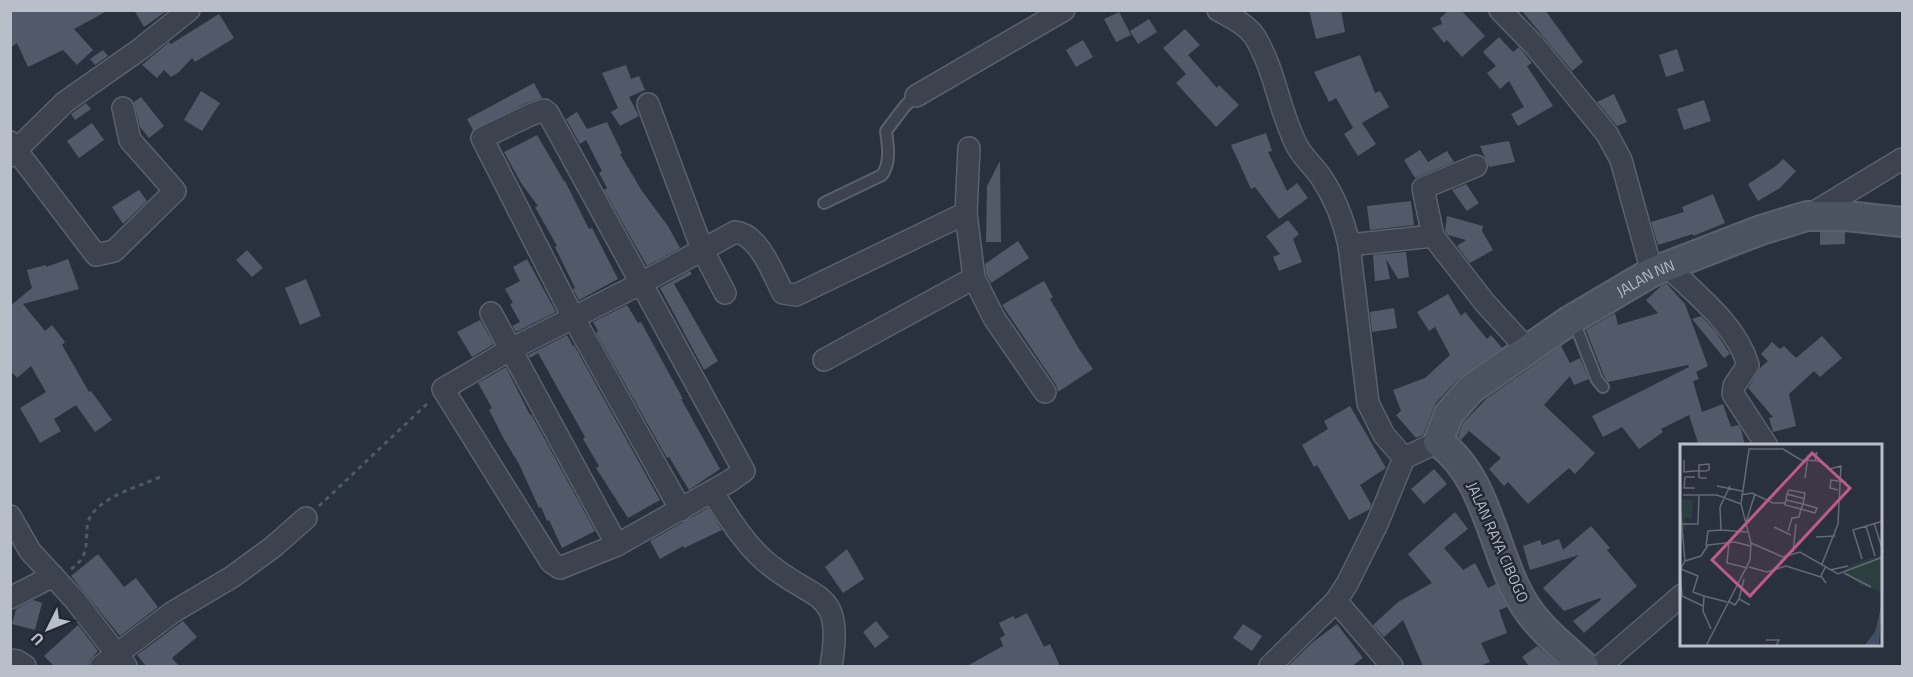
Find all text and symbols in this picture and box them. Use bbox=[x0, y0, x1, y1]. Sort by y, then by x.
street label: JALAN NN bbox=[1612, 253, 1678, 302]
inset map bbox=[1680, 444, 1883, 647]
street label: JALAN RAYA CIBOGO bbox=[1461, 478, 1535, 606]
north arrow bbox=[18, 599, 78, 659]
text: U bbox=[25, 627, 49, 651]

